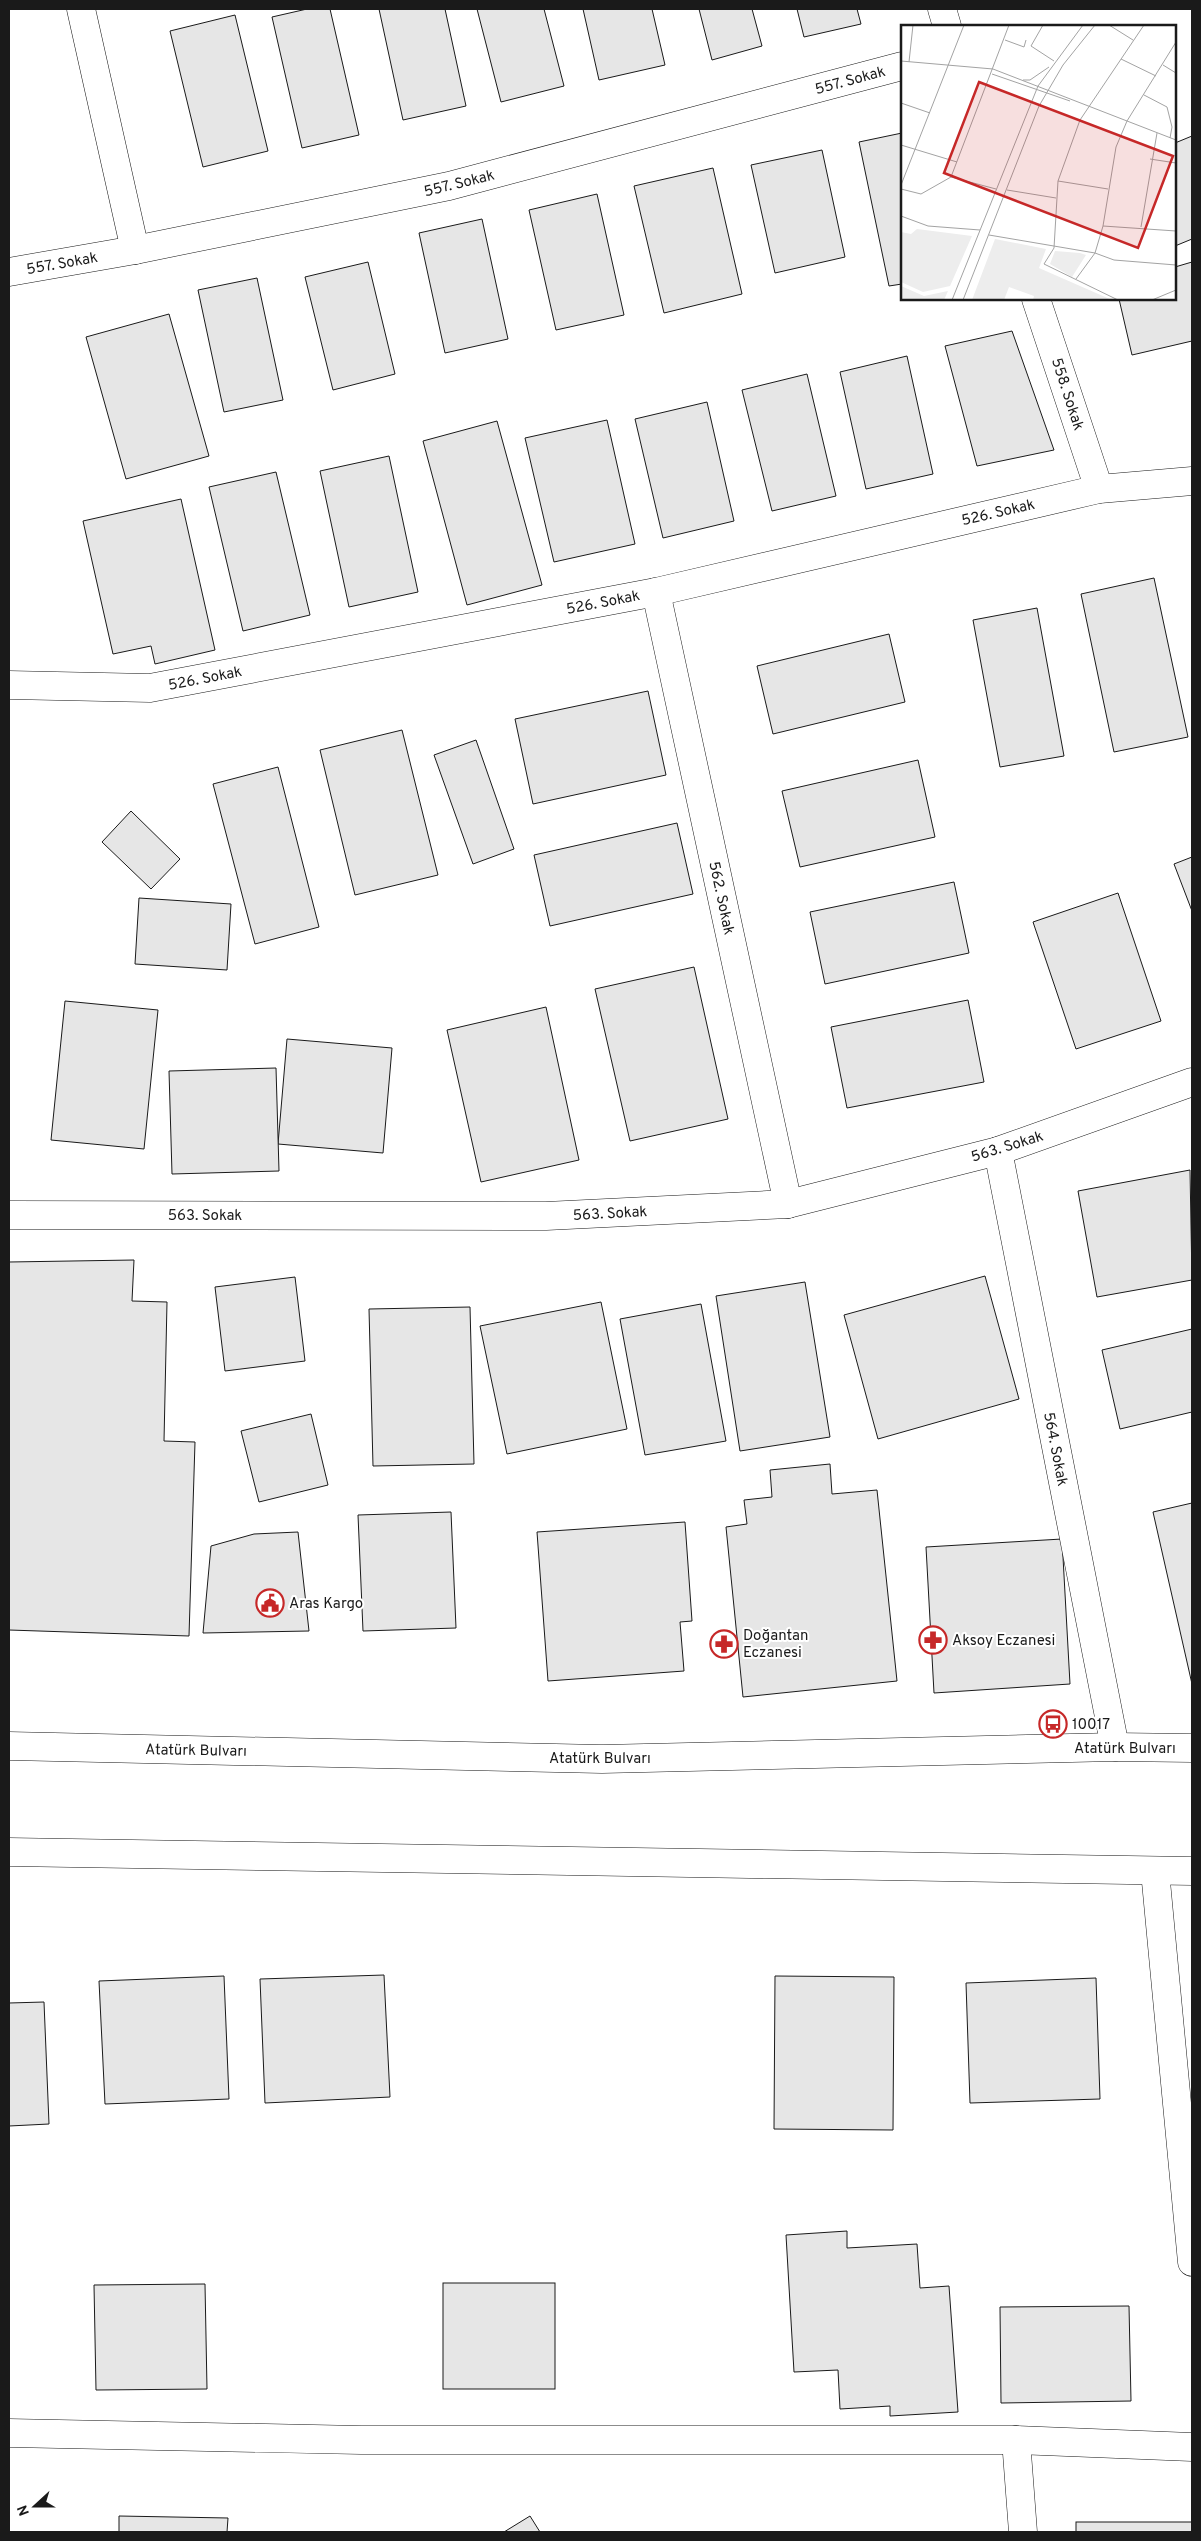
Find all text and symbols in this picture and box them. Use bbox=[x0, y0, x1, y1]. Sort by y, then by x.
inset map bbox=[901, 25, 1176, 300]
street label: 557. Sokak bbox=[813, 63, 888, 100]
street label: 557. Sokak bbox=[422, 166, 497, 202]
street label: 557. Sokak bbox=[25, 249, 100, 280]
street label: 558. Sokak bbox=[1046, 356, 1087, 433]
street label: 526. Sokak bbox=[960, 496, 1037, 531]
street label: 526. Sokak bbox=[565, 587, 642, 620]
street label: 526. Sokak bbox=[167, 663, 244, 696]
street label: 562. Sokak bbox=[703, 860, 738, 937]
street label: 563. Sokak bbox=[969, 1127, 1046, 1167]
street label: 563. Sokak bbox=[572, 1203, 648, 1226]
street label: 563. Sokak bbox=[168, 1207, 242, 1226]
street label: 564. Sokak bbox=[1038, 1411, 1071, 1488]
public building icon: Aras Kargo bbox=[255, 1588, 285, 1618]
place label: Aras Kargo bbox=[289, 1595, 363, 1614]
pharmacy icon: Aksoy Eczanesi bbox=[918, 1625, 948, 1655]
place label: Doğantan Eczanesi bbox=[743, 1627, 809, 1663]
pharmacy icon: Doğantan Eczanesi bbox=[709, 1629, 739, 1659]
place label: Aksoy Eczanesi bbox=[952, 1632, 1055, 1651]
bus stop icon: 10017 bbox=[1038, 1709, 1068, 1739]
place label: 10017 bbox=[1072, 1716, 1110, 1735]
street label: Atatürk Bulvarı bbox=[1074, 1740, 1176, 1759]
street label: Atatürk Bulvarı bbox=[145, 1741, 247, 1762]
street label: Atatürk Bulvarı bbox=[549, 1750, 651, 1769]
north arrow bbox=[10, 2481, 60, 2531]
text: N bbox=[15, 2502, 34, 2518]

